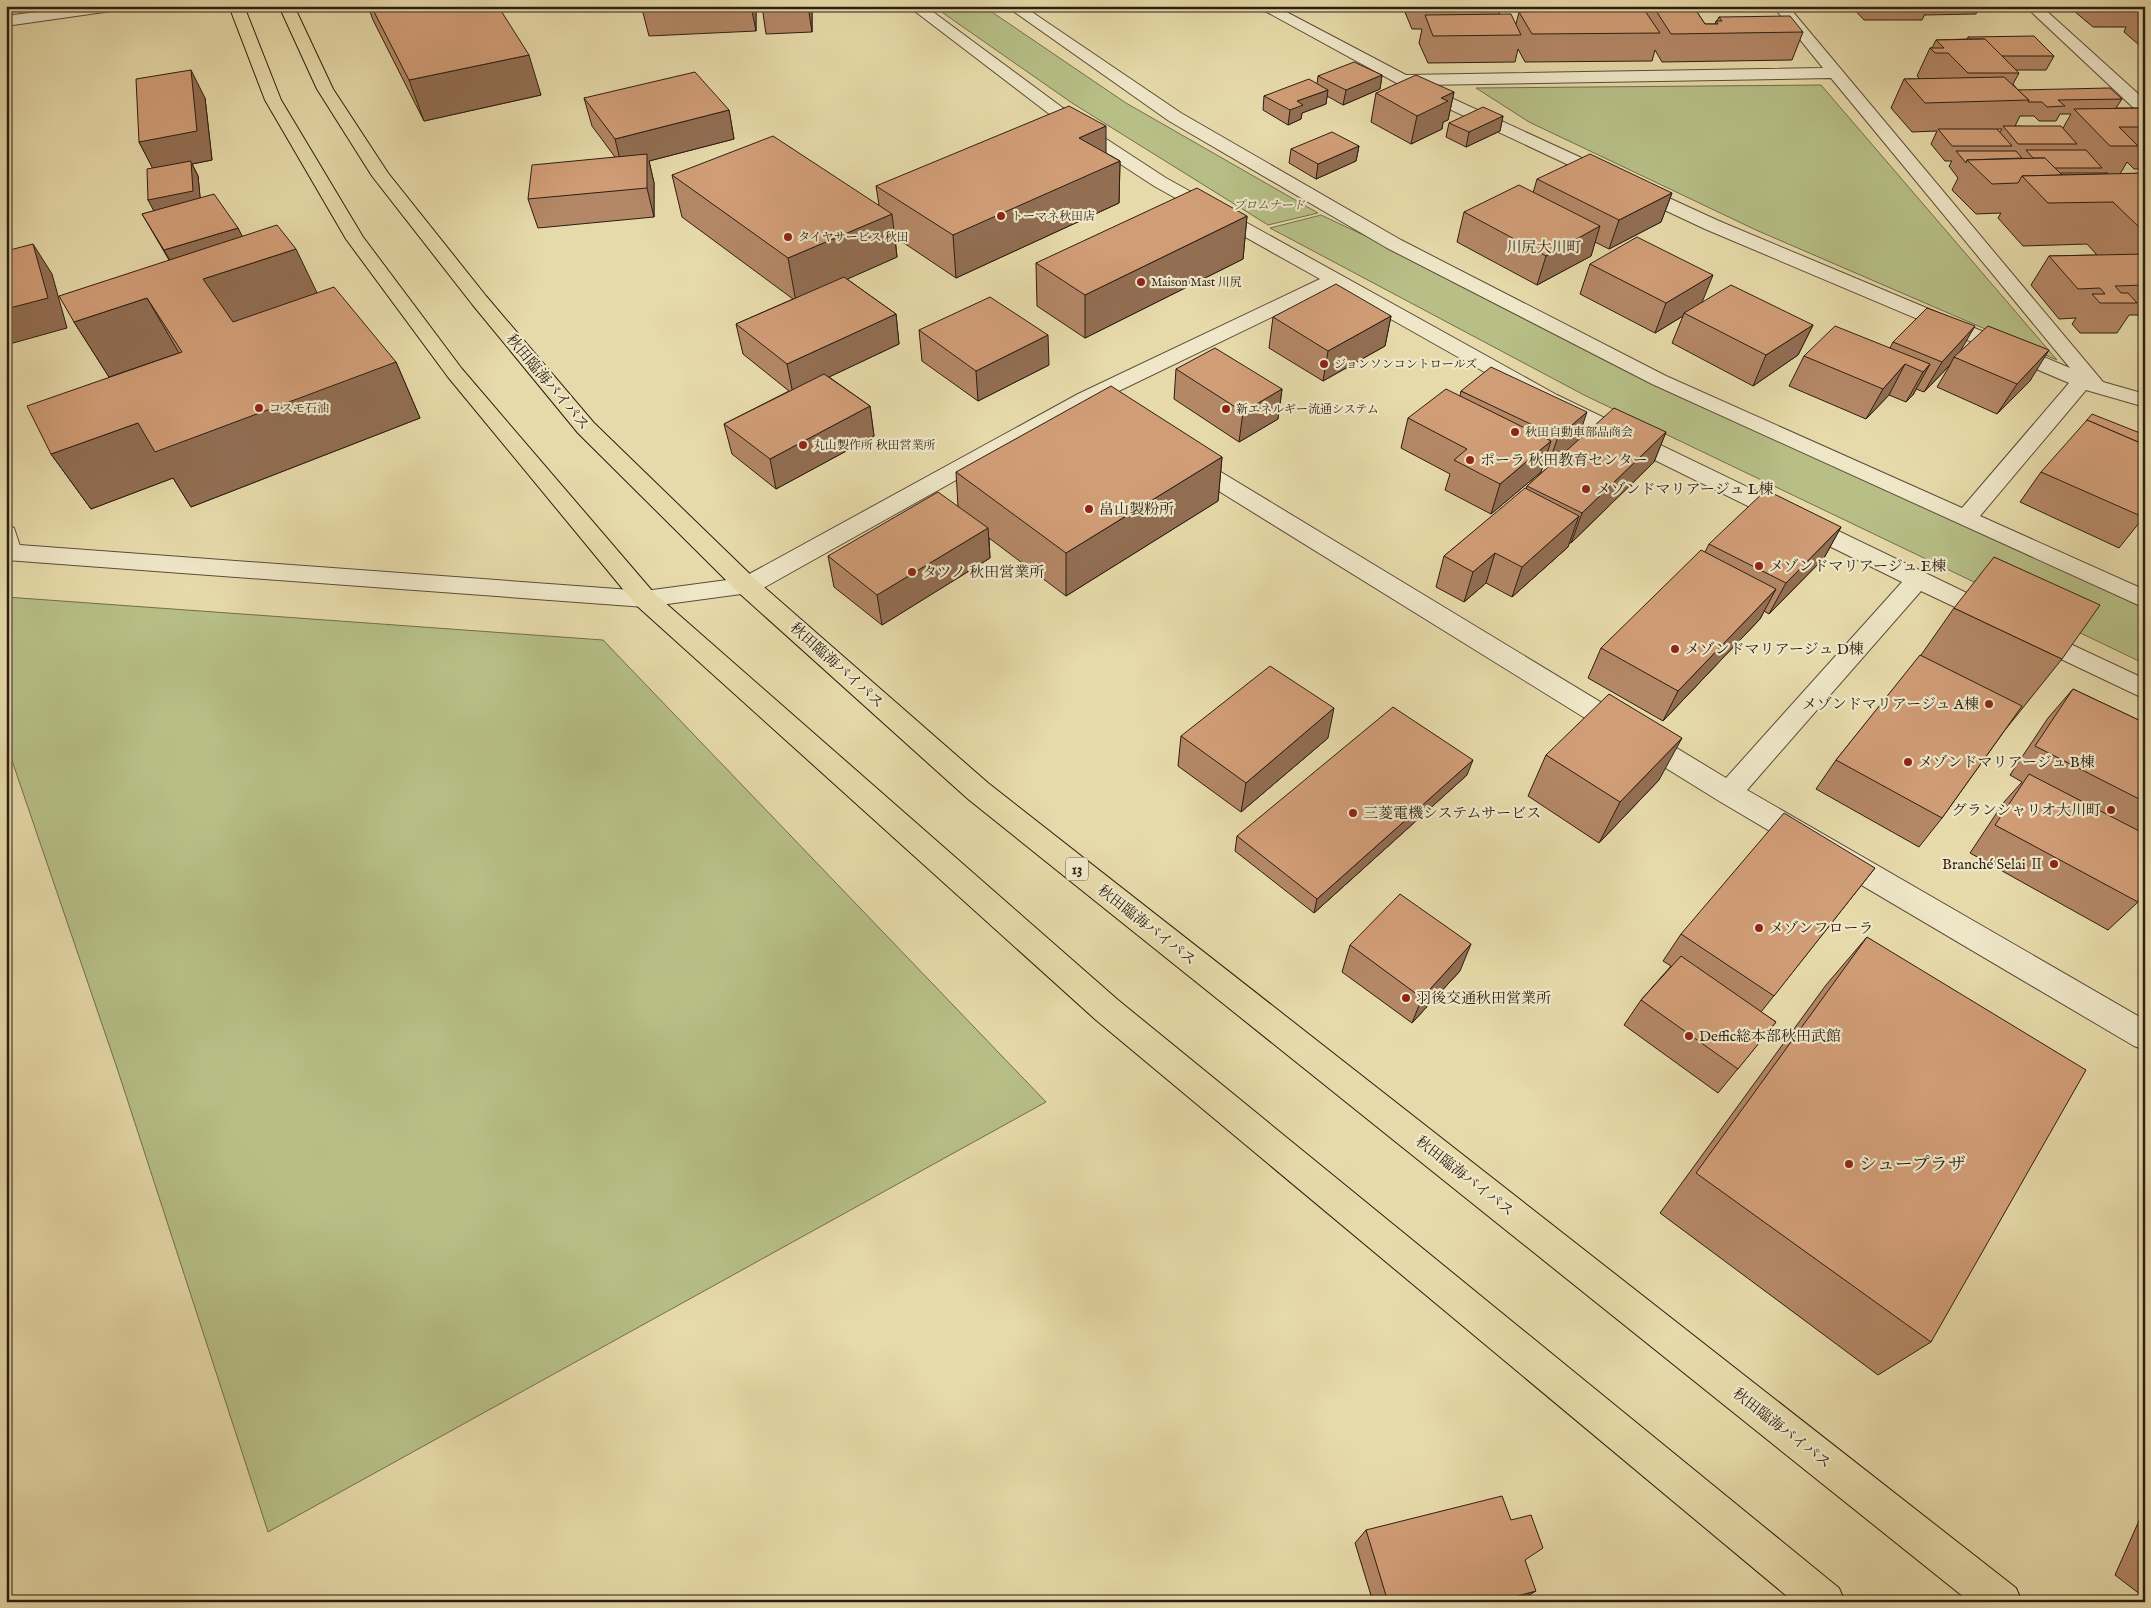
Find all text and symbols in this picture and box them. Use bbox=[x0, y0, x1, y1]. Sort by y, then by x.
park label: プロムナード bbox=[1233, 198, 1306, 213]
place label: トーマネ秋田店 bbox=[1011, 209, 1095, 224]
marker: トーマネ秋田店 bbox=[995, 210, 1007, 222]
place label: タイヤサービス 秋田 bbox=[798, 230, 908, 245]
marker: タイヤサービス 秋田 bbox=[782, 231, 794, 243]
district label: 川尻大川町 bbox=[1506, 238, 1582, 257]
place label: Maison Mast 川尻 bbox=[1151, 275, 1242, 290]
marker: Maison Mast 川尻 bbox=[1135, 276, 1147, 288]
street label: 秋田臨海バイパス bbox=[502, 330, 593, 434]
place label: ジョンソンコントロールズ bbox=[1334, 357, 1477, 372]
marker: ジョンソンコントロールズ bbox=[1318, 358, 1330, 370]
place label: コスモ石油 bbox=[269, 401, 329, 416]
marker: コスモ石油 bbox=[253, 402, 265, 414]
place label: 新エネルギー流通システム bbox=[1236, 402, 1379, 417]
marker: 新エネルギー流通システム bbox=[1220, 403, 1232, 415]
place label: 秋田自動車部品商会 bbox=[1525, 425, 1633, 440]
marker: 秋田自動車部品商会 bbox=[1509, 426, 1521, 438]
place label: 丸山製作所 秋田営業所 bbox=[813, 438, 936, 453]
marker: 丸山製作所 秋田営業所 bbox=[797, 439, 809, 451]
place label: ポーラ 秋田教育センター bbox=[1480, 451, 1648, 470]
marker: ポーラ 秋田教育センター bbox=[1464, 454, 1476, 466]
place label: メゾンドマリアージュ L棟 bbox=[1596, 480, 1773, 499]
marker: メゾンドマリアージュ L棟 bbox=[1580, 483, 1592, 495]
place label: 畠山製粉所 bbox=[1099, 500, 1174, 519]
marker: 畠山製粉所 bbox=[1083, 503, 1095, 515]
place label: メゾンドマリアージュ E棟 bbox=[1769, 557, 1946, 576]
marker: メゾンドマリアージュ E棟 bbox=[1753, 560, 1765, 572]
place label: タツノ 秋田営業所 bbox=[922, 563, 1044, 582]
marker: タツノ 秋田営業所 bbox=[906, 566, 918, 578]
street label: 秋田臨海バイパス bbox=[786, 618, 888, 712]
place label: メゾンドマリアージュ D棟 bbox=[1685, 640, 1864, 659]
marker: メゾンドマリアージュ D棟 bbox=[1669, 643, 1681, 655]
place label: メゾンドマリアージュ A棟 bbox=[1802, 695, 1979, 714]
marker: メゾンドマリアージュ A棟 bbox=[1983, 698, 1995, 710]
place label: メゾンドマリアージュ B棟 bbox=[1918, 753, 2095, 772]
marker: メゾンドマリアージュ B棟 bbox=[1902, 756, 1914, 768]
place label: グランシャリオ大川町 bbox=[1952, 801, 2101, 820]
place label: 三菱電機システムサービス bbox=[1363, 804, 1541, 823]
marker: グランシャリオ大川町 bbox=[2105, 804, 2117, 816]
marker: 三菱電機システムサービス bbox=[1347, 807, 1359, 819]
place label: Branché Selai Ⅱ bbox=[1942, 855, 2044, 874]
road number: 13 bbox=[1066, 858, 1088, 881]
marker: Branché Selai Ⅱ bbox=[2048, 858, 2060, 870]
street label: 秋田臨海バイパス bbox=[1094, 881, 1200, 970]
place label: メゾンフローラ bbox=[1769, 919, 1874, 938]
marker: メゾンフローラ bbox=[1753, 922, 1765, 934]
place label: 羽後交通秋田営業所 bbox=[1416, 989, 1551, 1008]
marker: 羽後交通秋田営業所 bbox=[1400, 992, 1412, 1004]
place label: Deffic総本部秋田武館 bbox=[1699, 1027, 1841, 1046]
marker: Deffic総本部秋田武館 bbox=[1683, 1030, 1695, 1042]
street label: 秋田臨海バイパス bbox=[1412, 1132, 1518, 1221]
place label: シュープラザ bbox=[1859, 1154, 1966, 1177]
marker: シュープラザ bbox=[1843, 1158, 1855, 1170]
street label: 秋田臨海バイパス bbox=[1729, 1384, 1835, 1473]

